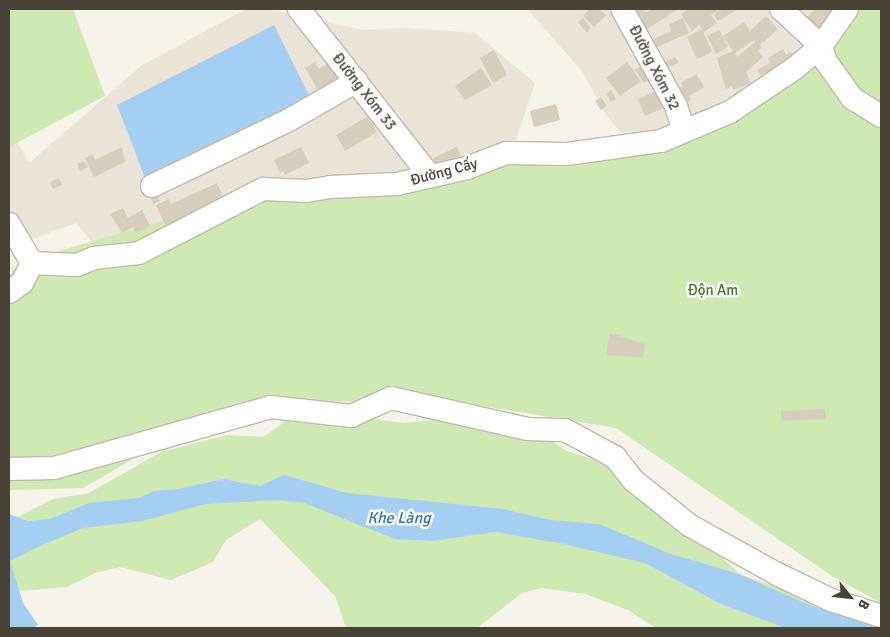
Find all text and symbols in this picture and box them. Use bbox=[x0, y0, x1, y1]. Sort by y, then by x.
street label: Đường Xóm 32 bbox=[625, 22, 683, 114]
street label: Đường Xóm 33 bbox=[328, 50, 400, 134]
street label: Đường Cấy bbox=[408, 154, 480, 190]
park label: Độn Am bbox=[688, 282, 738, 300]
water label: Khe Làng bbox=[367, 508, 431, 528]
north arrow bbox=[825, 572, 875, 622]
text: B bbox=[854, 597, 873, 612]

